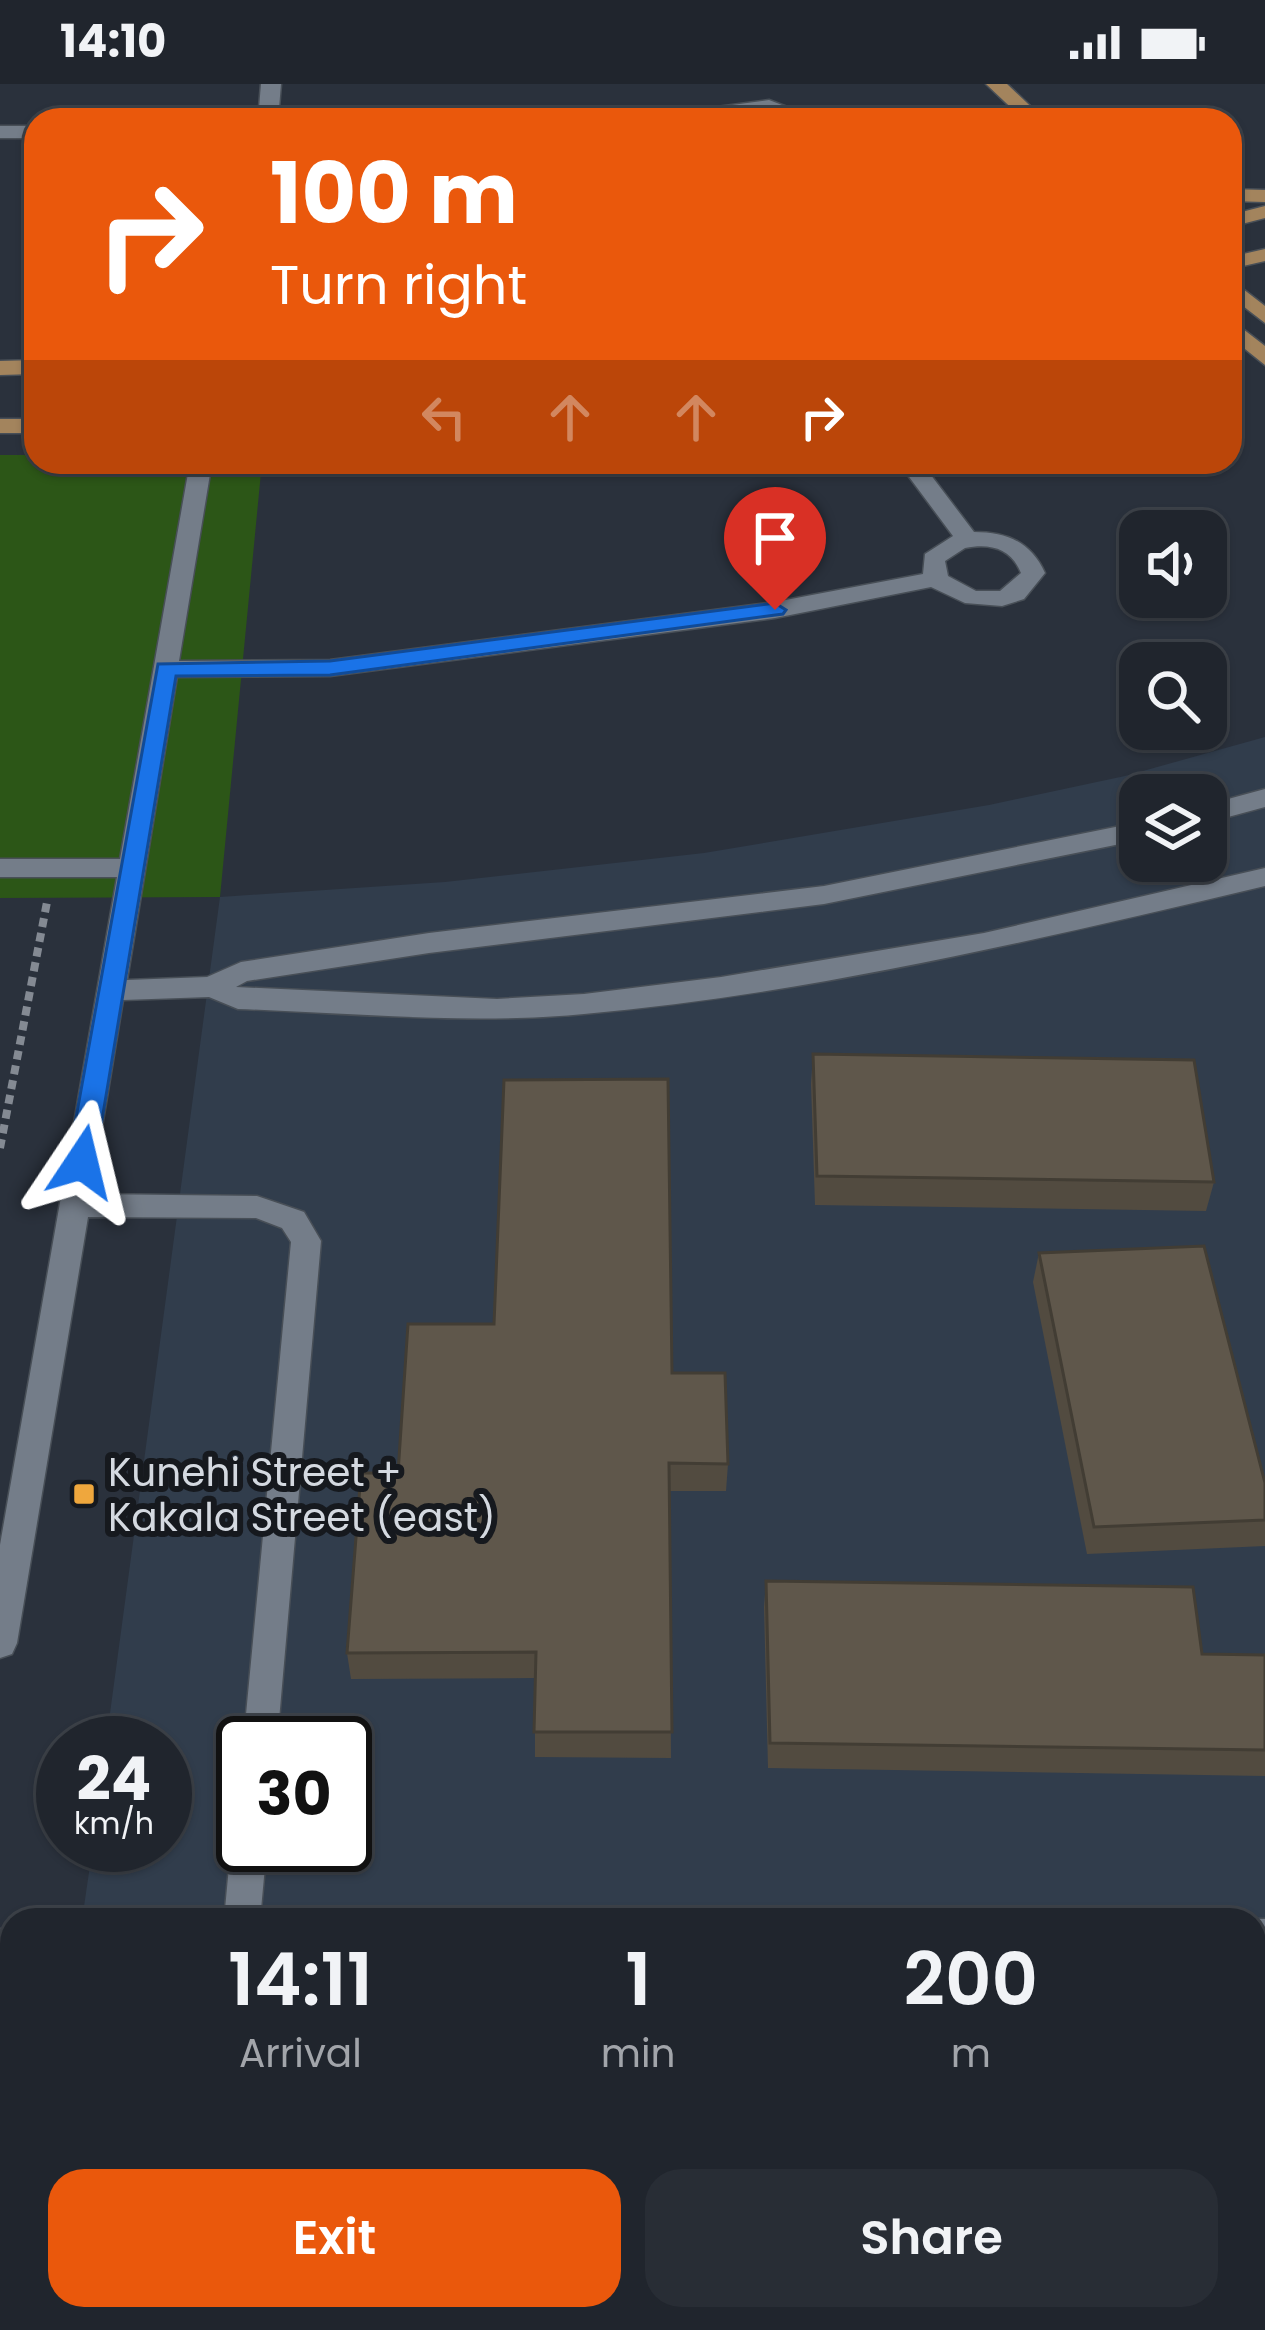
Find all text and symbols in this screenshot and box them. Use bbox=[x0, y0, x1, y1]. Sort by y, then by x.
text: 14:10 bbox=[60, 10, 166, 73]
text: 100 m bbox=[270, 135, 518, 252]
icon: right bbox=[72, 156, 228, 312]
text: Turn right bbox=[270, 247, 527, 323]
icon: left bbox=[411, 384, 477, 450]
icon: ahead bbox=[537, 384, 603, 450]
icon: ahead bbox=[663, 384, 729, 450]
icon: right bbox=[789, 384, 855, 450]
pin bbox=[724, 487, 826, 610]
icon: arrive bbox=[742, 505, 808, 571]
map controls bbox=[1119, 510, 1227, 882]
button: sound bbox=[1119, 510, 1227, 618]
button: search bbox=[1119, 642, 1227, 750]
button: layers bbox=[1119, 774, 1227, 882]
position arrow bbox=[19, 1099, 145, 1225]
place label: Kunehi Street + Kakala Street (east) bbox=[108, 1445, 496, 1545]
marker: Kunehi Street + Kakala Street (east) bbox=[71, 1481, 97, 1507]
speed limit sign: 30 bbox=[216, 1716, 372, 1872]
text: 24 bbox=[77, 1737, 151, 1821]
text: km/h bbox=[74, 1802, 154, 1845]
text: 14:11 bbox=[228, 1929, 373, 2030]
text: 1 bbox=[625, 1929, 651, 2030]
text: 200 bbox=[904, 1929, 1038, 2030]
text: Arrival bbox=[239, 2026, 362, 2081]
text: min bbox=[601, 2026, 676, 2081]
text: m bbox=[951, 2026, 991, 2081]
button: Exit bbox=[48, 2169, 621, 2307]
button: Share bbox=[645, 2169, 1218, 2307]

